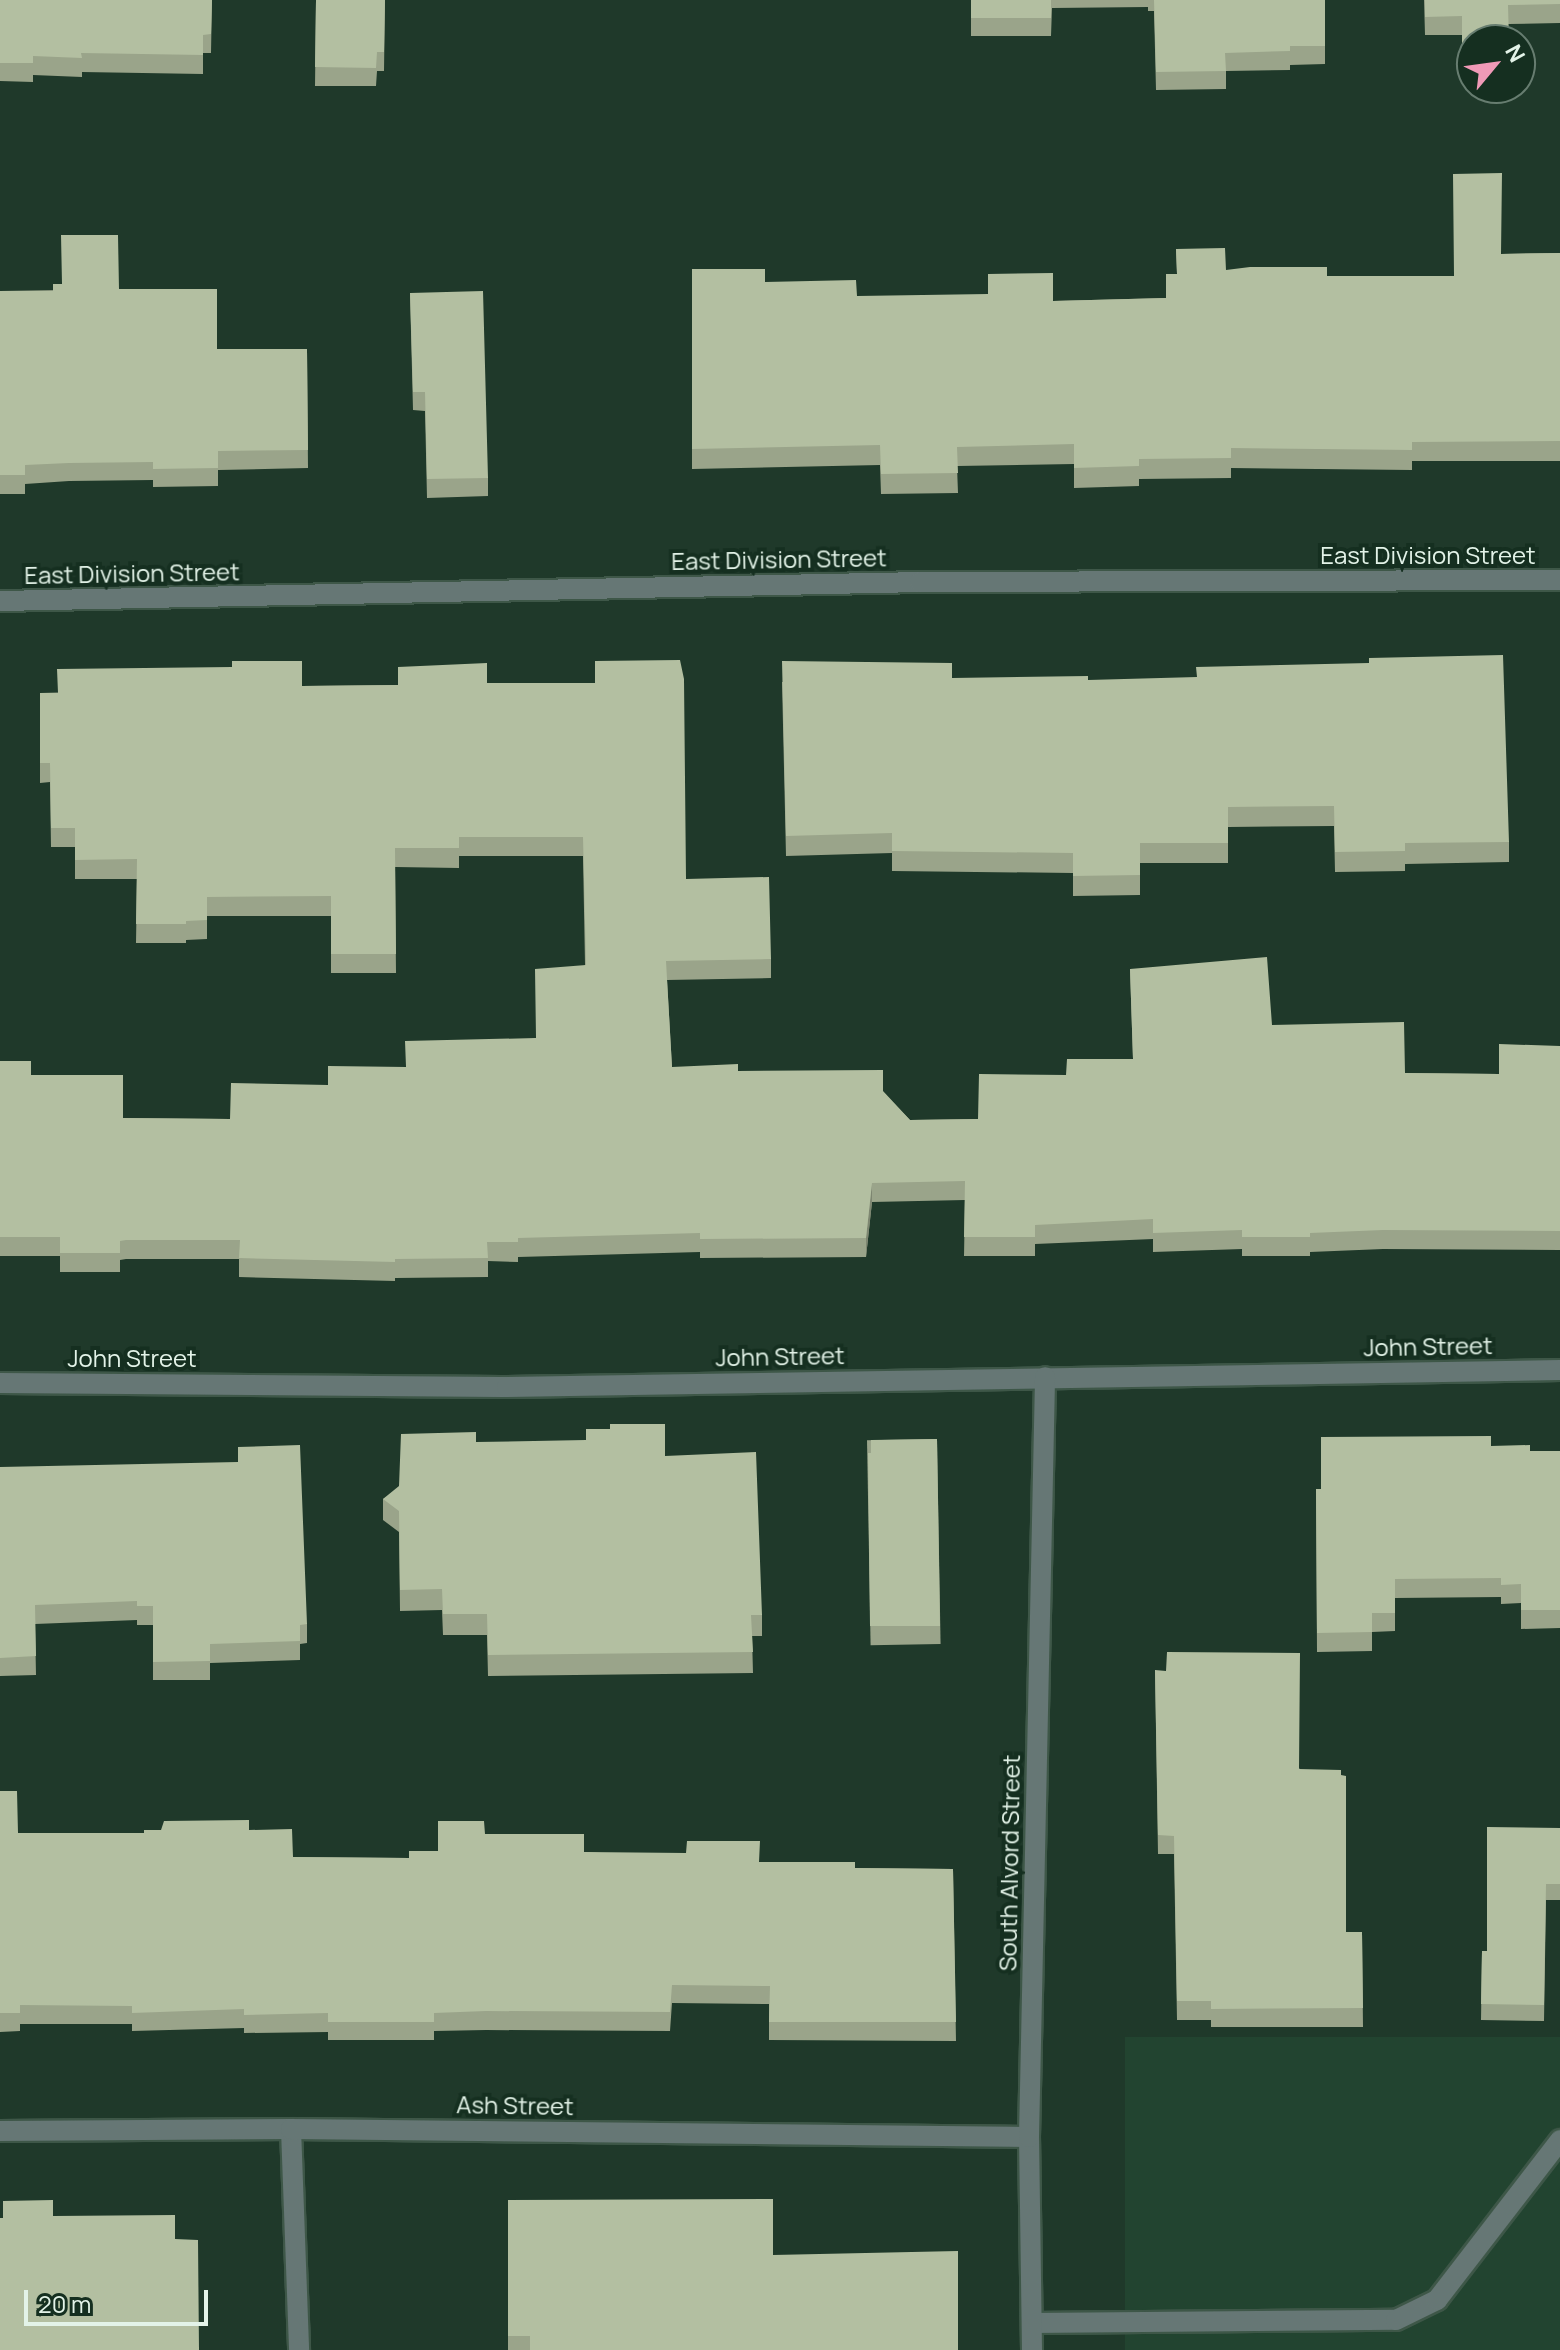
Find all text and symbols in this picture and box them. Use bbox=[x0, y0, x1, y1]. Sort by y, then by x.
north arrow bbox=[1456, 24, 1536, 104]
text: N bbox=[1498, 39, 1532, 68]
street label: East Division Street bbox=[1320, 541, 1536, 569]
street label: East Division Street bbox=[671, 543, 887, 575]
street label: East Division Street bbox=[24, 557, 240, 589]
street label: John Street bbox=[1363, 1330, 1493, 1362]
street label: John Street bbox=[715, 1340, 845, 1372]
street label: John Street bbox=[67, 1344, 197, 1372]
street label: South Alvord Street bbox=[993, 1754, 1025, 1972]
street label: Ash Street bbox=[456, 2090, 574, 2120]
scale bar bbox=[28, 2274, 212, 2324]
text: 20 m bbox=[38, 2287, 91, 2320]

